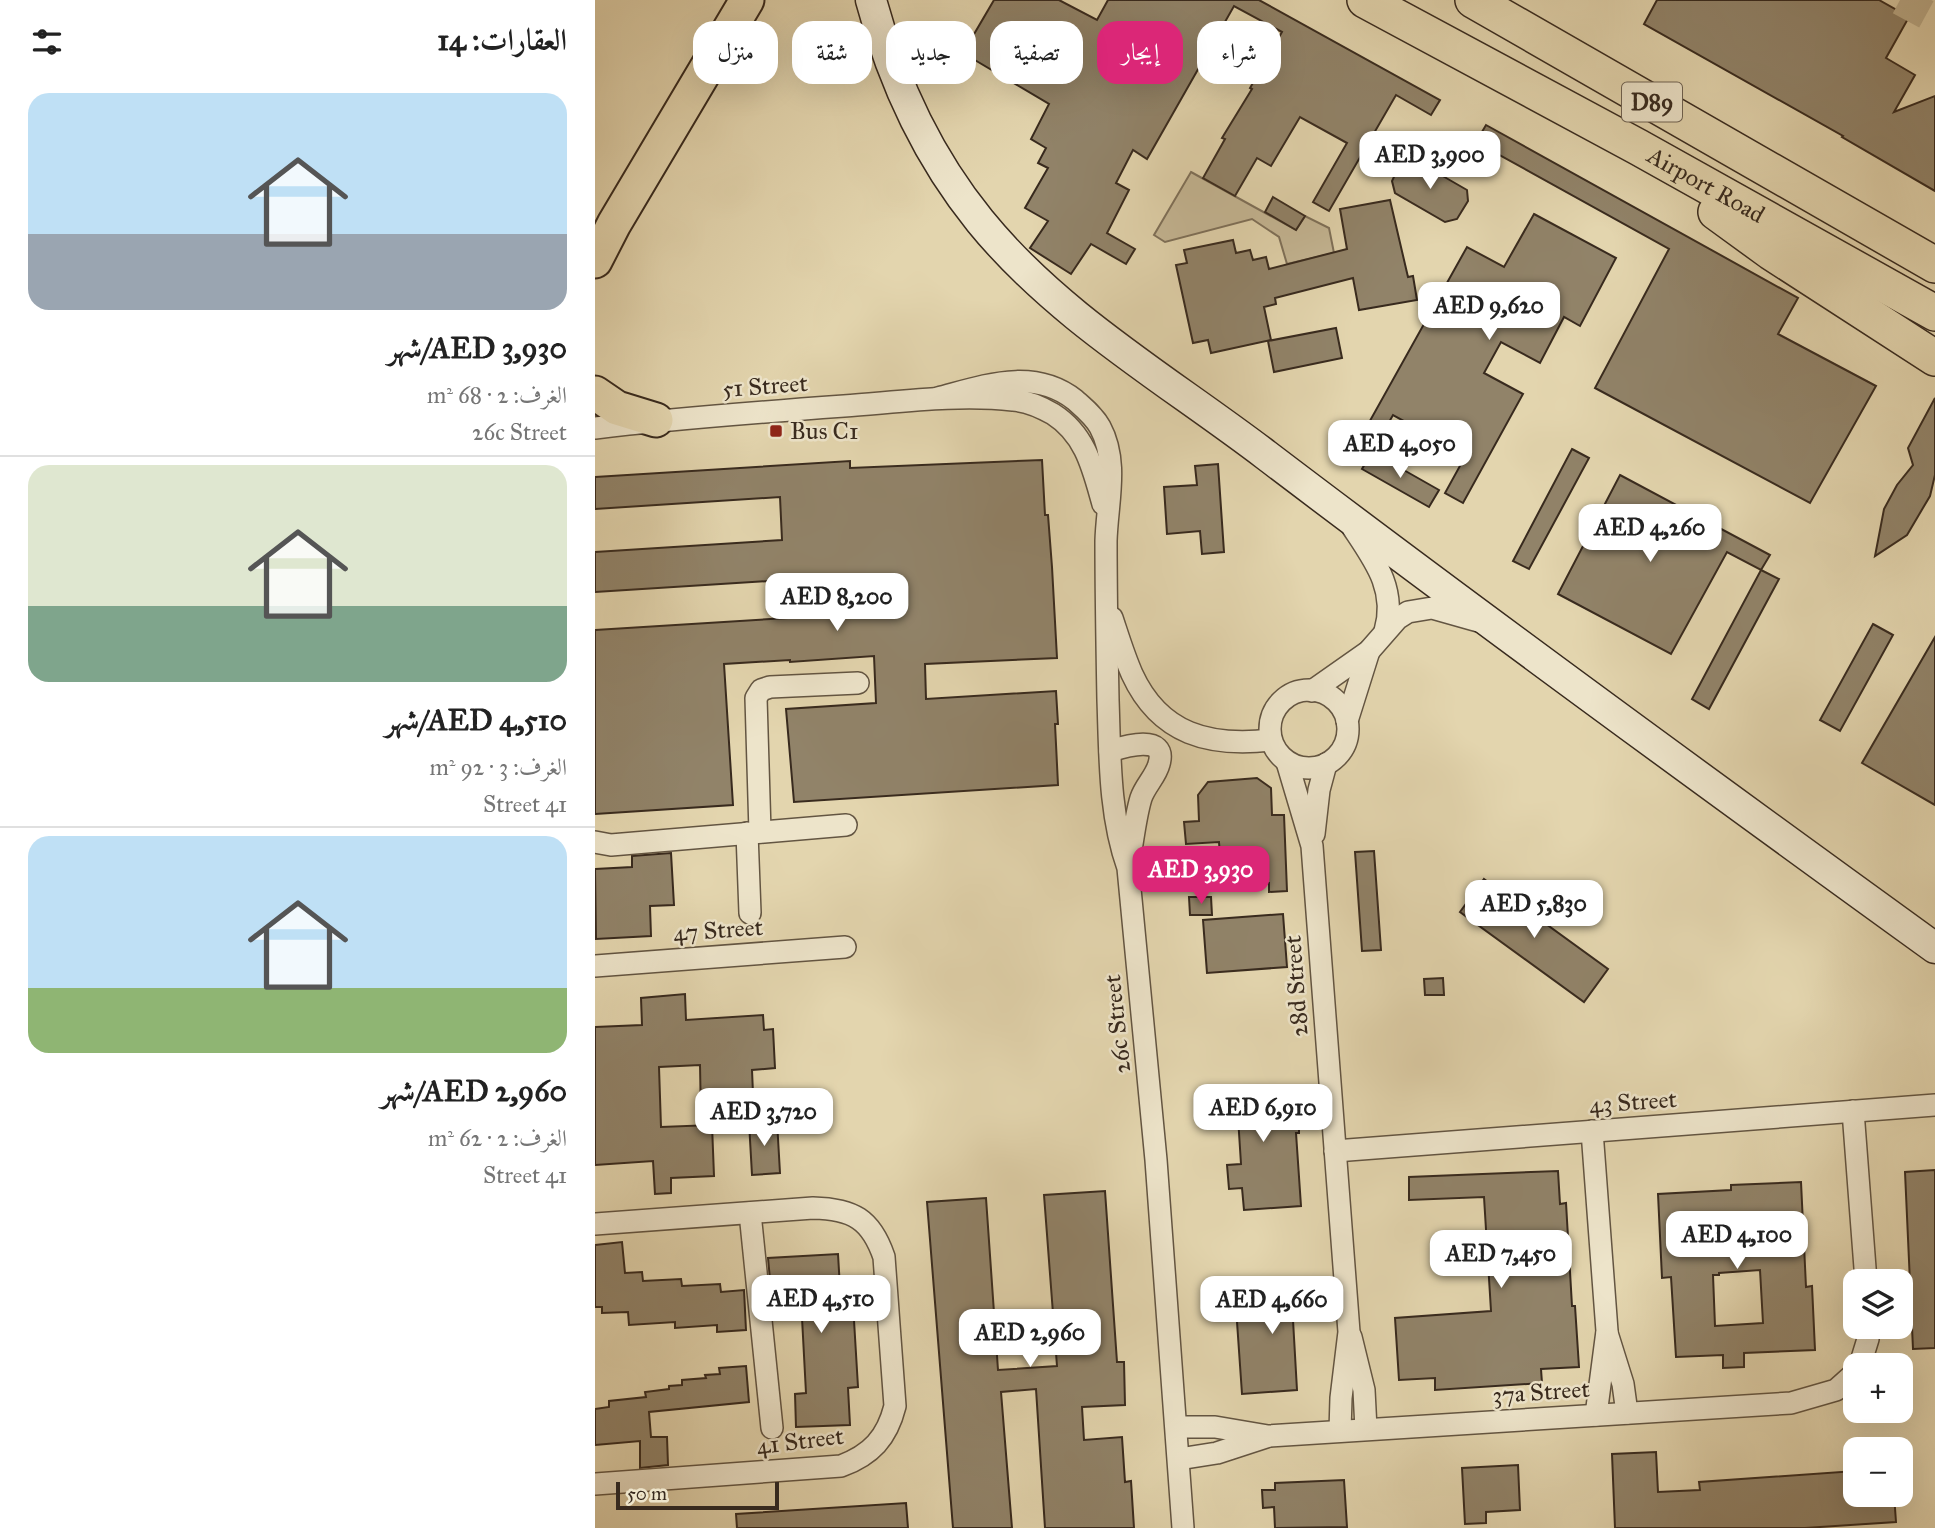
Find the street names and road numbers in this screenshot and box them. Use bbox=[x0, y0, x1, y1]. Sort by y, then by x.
road number: D89 bbox=[1622, 82, 1682, 122]
street label: Airport Road bbox=[1641, 140, 1770, 230]
street label: 51 Street bbox=[721, 368, 809, 404]
street label: 47 Street bbox=[672, 912, 764, 948]
street label: 28d Street bbox=[1277, 934, 1315, 1038]
street label: 26c Street bbox=[1097, 973, 1137, 1075]
street label: 43 Street bbox=[1588, 1084, 1678, 1120]
street label: 37a Street bbox=[1491, 1374, 1591, 1410]
street label: 41 Street bbox=[755, 1421, 846, 1461]

